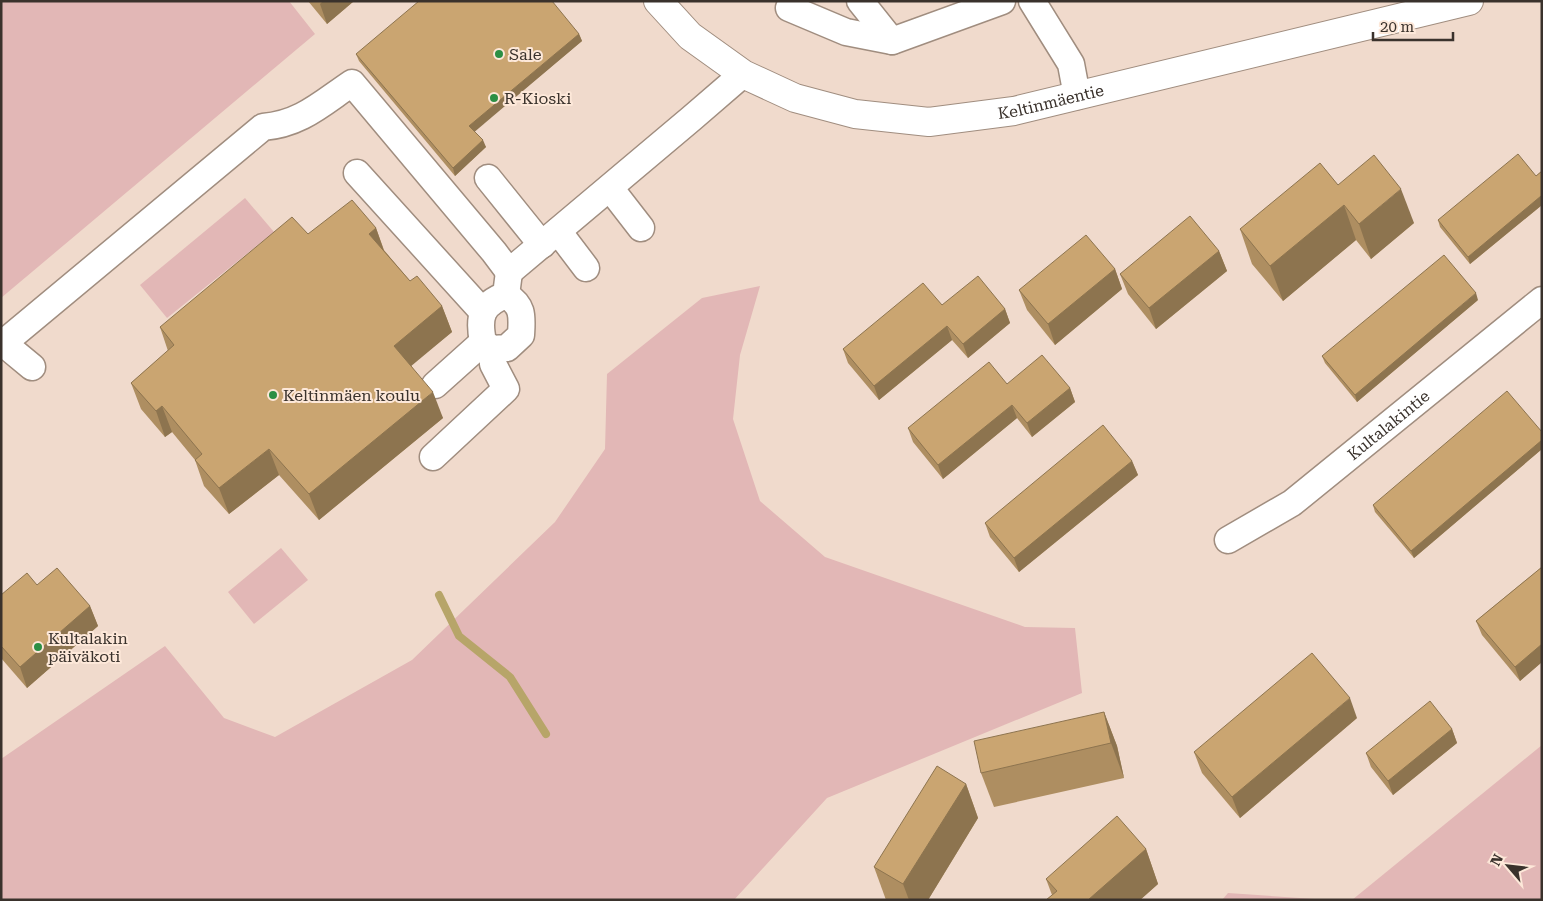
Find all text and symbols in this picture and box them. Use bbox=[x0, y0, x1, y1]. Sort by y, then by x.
scale bar bbox=[1373, 10, 1453, 42]
text: 20 m bbox=[1380, 18, 1415, 36]
place label: Sale bbox=[509, 45, 542, 64]
marker: Sale bbox=[493, 48, 505, 60]
street label: Keltinmäentie bbox=[997, 80, 1106, 123]
place label: R-Kioski bbox=[504, 89, 571, 108]
marker: R-Kioski bbox=[488, 92, 500, 104]
place label: Keltinmäen koulu bbox=[283, 386, 420, 405]
street label: Kultalakintie bbox=[1344, 386, 1433, 464]
marker: Keltinmäen koulu bbox=[267, 389, 279, 401]
place label: Kultalakin päiväkoti bbox=[48, 629, 128, 666]
marker: Kultalakin päiväkoti bbox=[32, 641, 44, 653]
north arrow bbox=[1483, 841, 1533, 891]
text: N bbox=[1487, 851, 1506, 868]

